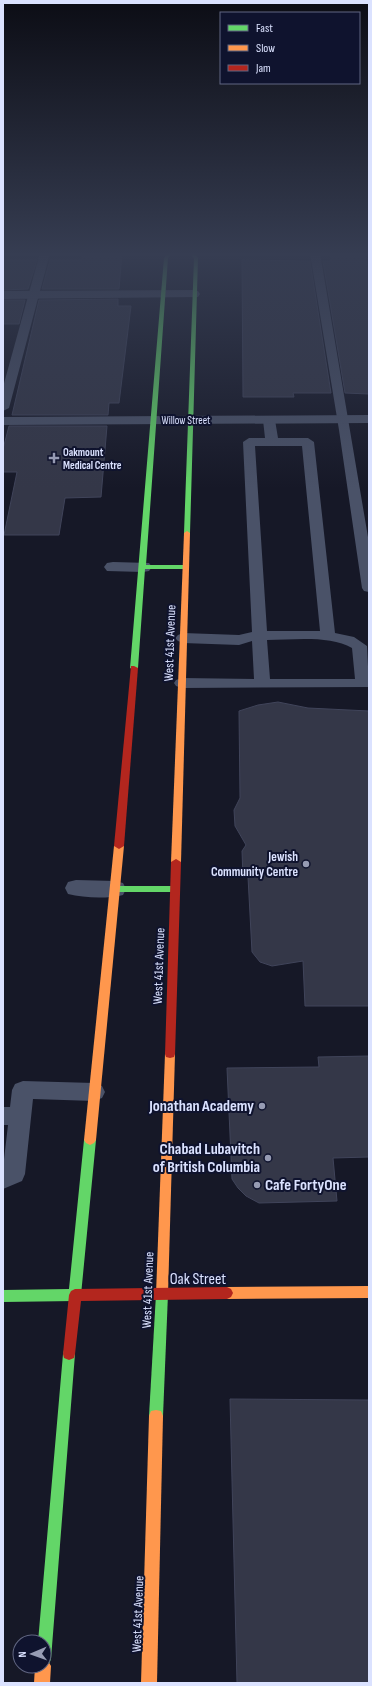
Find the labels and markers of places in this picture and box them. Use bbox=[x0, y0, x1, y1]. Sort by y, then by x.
place label: Oakmount Medical Centre bbox=[63, 446, 122, 472]
marker: Oakmount Medical Centre bbox=[48, 452, 60, 464]
place label: Jewish Community Centre bbox=[211, 849, 298, 880]
marker: Jewish Community Centre bbox=[301, 859, 311, 869]
place label: Jonathan Academy bbox=[148, 1097, 254, 1116]
marker: Jonathan Academy bbox=[257, 1101, 267, 1111]
place label: Chabad Lubavitch of British Columbia bbox=[153, 1140, 260, 1177]
marker: Chabad Lubavitch of British Columbia bbox=[263, 1153, 273, 1163]
place label: Cafe FortyOne bbox=[265, 1176, 347, 1195]
marker: Cafe FortyOne bbox=[252, 1180, 262, 1190]

